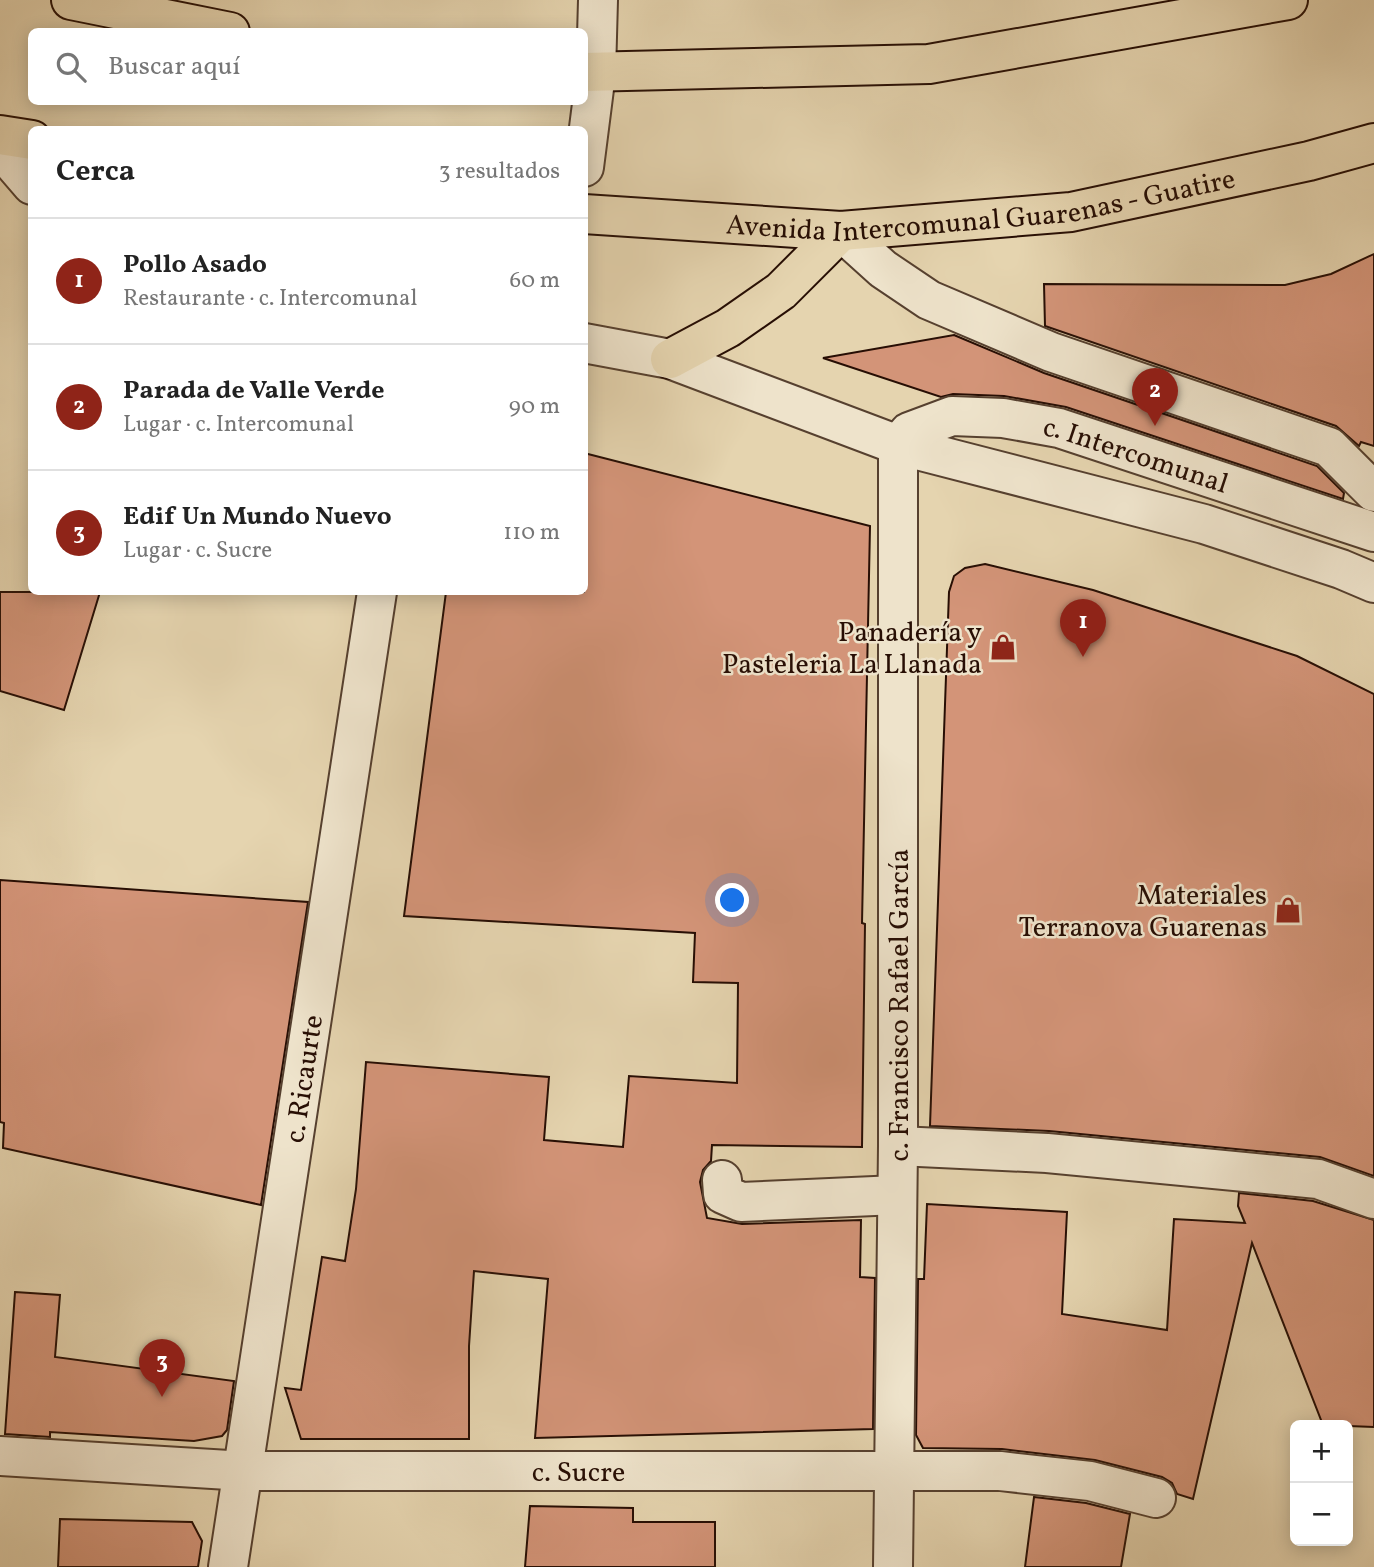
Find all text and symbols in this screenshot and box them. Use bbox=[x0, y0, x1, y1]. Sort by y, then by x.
search box bbox=[28, 28, 588, 105]
icon: search bbox=[52, 48, 90, 86]
text: Buscar aquí bbox=[108, 49, 240, 85]
text: Cerca bbox=[56, 151, 135, 193]
text: 3 resultados bbox=[439, 156, 560, 188]
street label: Avenida Intercomunal Guarenas - Guatire bbox=[725, 160, 1239, 253]
text: Pollo Asado bbox=[123, 247, 267, 283]
text: 1 bbox=[74, 265, 84, 297]
text: 60 m bbox=[510, 265, 560, 297]
text: Restaurante · c. Intercomunal bbox=[123, 283, 417, 315]
pin: 2 bbox=[1132, 368, 1178, 426]
text: Parada de Valle Verde bbox=[123, 373, 385, 409]
text: 2 bbox=[73, 391, 85, 423]
text: 90 m bbox=[509, 391, 560, 423]
text: Lugar · c. Intercomunal bbox=[123, 409, 354, 441]
street label: c. Intercomunal bbox=[1040, 409, 1233, 505]
text: Edif Un Mundo Nuevo bbox=[123, 499, 392, 535]
text: 3 bbox=[73, 517, 85, 549]
text: 110 m bbox=[503, 517, 560, 549]
text: Lugar · c. Sucre bbox=[123, 535, 272, 567]
pin: 1 bbox=[1060, 599, 1106, 657]
place label: Panadería y Pasteleria La Llanada bbox=[722, 614, 982, 685]
shop icon: Panadería y Pasteleria La Llanada bbox=[988, 632, 1018, 662]
street label: c. Francisco Rafael García bbox=[881, 849, 920, 1162]
place label: Materiales Terranova Guarenas bbox=[1018, 877, 1267, 948]
your location bbox=[715, 883, 749, 917]
shop icon: Materiales Terranova Guarenas bbox=[1273, 895, 1303, 925]
street label: c. Ricaurte bbox=[276, 1012, 334, 1146]
pin: 3 bbox=[139, 1339, 185, 1397]
map controls bbox=[1290, 1420, 1353, 1546]
button: + bbox=[1290, 1420, 1353, 1483]
street label: c. Sucre bbox=[532, 1454, 625, 1493]
button: − bbox=[1290, 1483, 1353, 1546]

